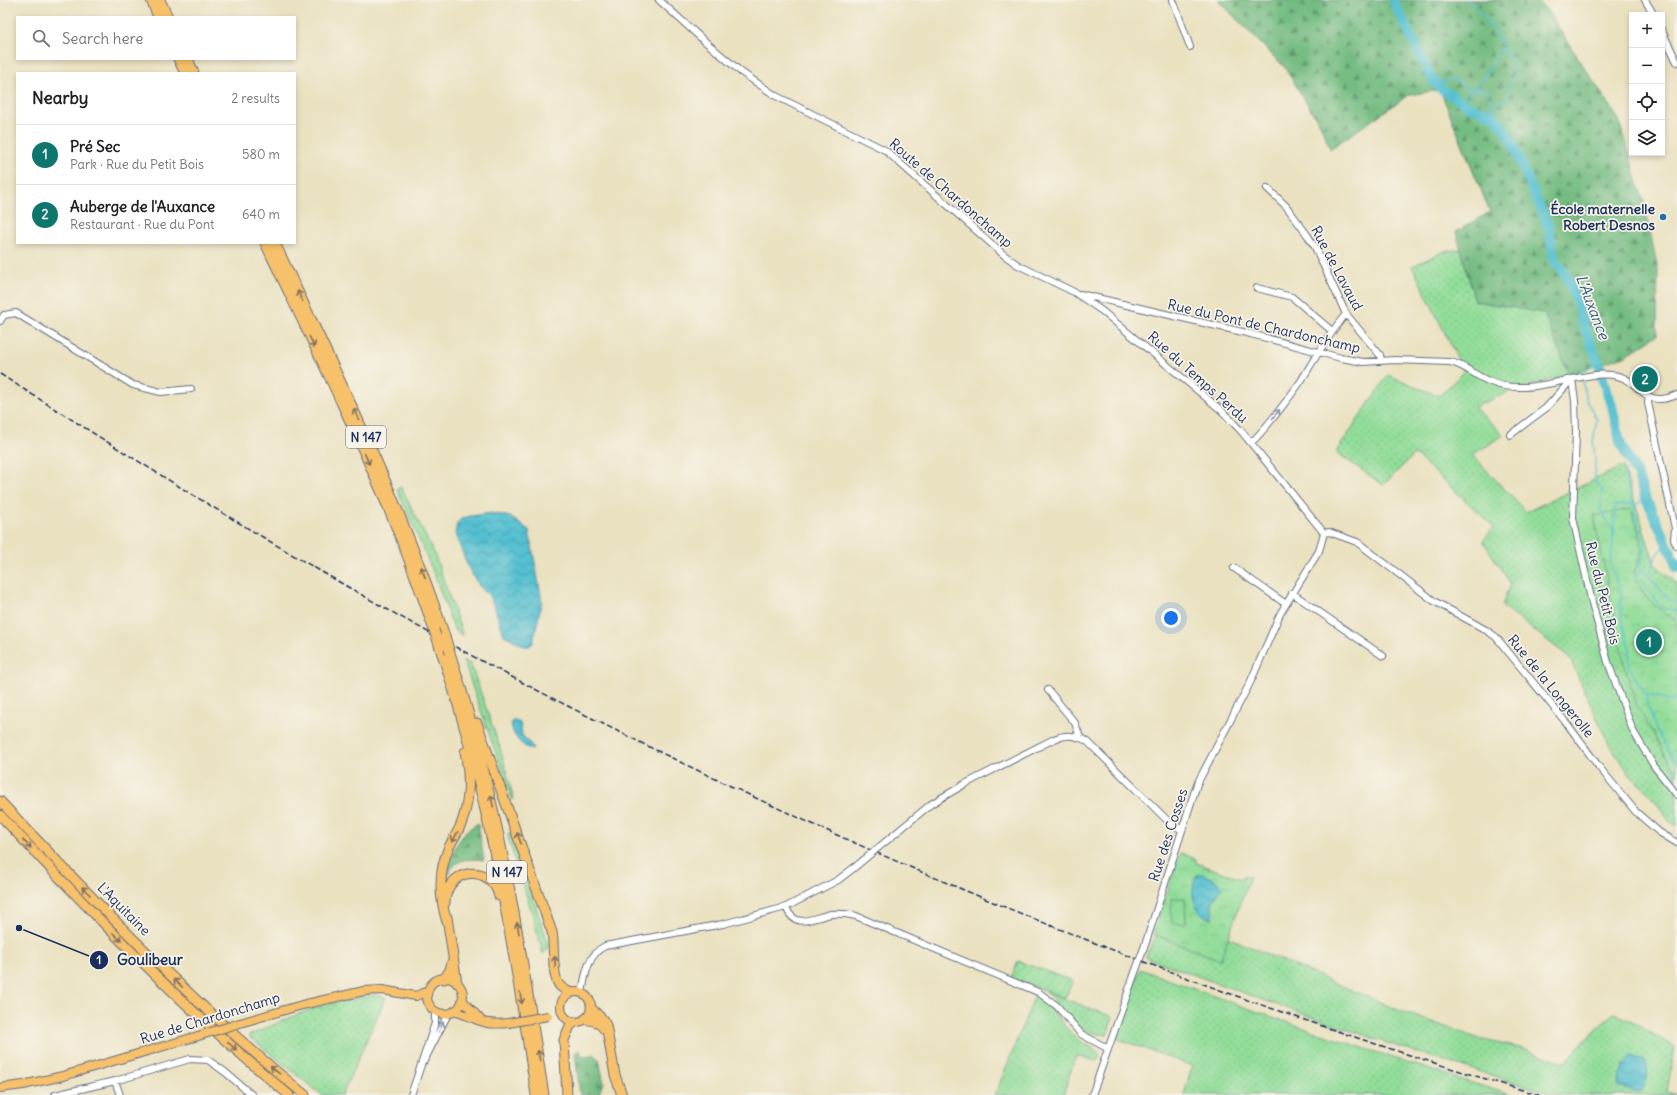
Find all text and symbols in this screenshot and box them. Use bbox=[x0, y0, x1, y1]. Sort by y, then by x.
map controls bbox=[1629, 12, 1665, 156]
button: + bbox=[1629, 12, 1665, 48]
search box bbox=[16, 16, 296, 60]
icon: search bbox=[30, 27, 52, 49]
text: Search here bbox=[62, 29, 143, 48]
button: − bbox=[1629, 48, 1665, 84]
button: locate bbox=[1629, 84, 1665, 120]
text: Nearby bbox=[32, 87, 88, 109]
text: 2 results bbox=[231, 90, 280, 107]
button: layers bbox=[1629, 120, 1665, 156]
street label: Route de Chardonchamp bbox=[886, 134, 1016, 252]
text: Pré Sec bbox=[70, 137, 120, 156]
text: 1 bbox=[42, 146, 48, 163]
text: 580 m bbox=[242, 146, 280, 163]
text: Park · Rue du Petit Bois bbox=[70, 156, 204, 173]
text: Auberge de l'Auxance bbox=[70, 197, 215, 216]
place label: École maternelle Robert Desnos bbox=[1551, 200, 1656, 234]
text: 2 bbox=[41, 206, 49, 223]
text: 640 m bbox=[242, 206, 280, 223]
marker: École maternelle Robert Desnos bbox=[1658, 212, 1668, 222]
text: Restaurant · Rue du Pont bbox=[70, 216, 214, 233]
street label: Rue de Lavaud bbox=[1307, 223, 1367, 313]
water label: L’Auxance bbox=[1572, 272, 1614, 343]
one-way arrow bbox=[296, 291, 303, 303]
street label: Rue du Pont de Chardonchamp bbox=[1166, 295, 1362, 357]
street label: Rue du Temps Perdu bbox=[1144, 327, 1252, 427]
one-way arrow bbox=[309, 335, 316, 347]
pin: 2 bbox=[1632, 364, 1658, 394]
one-way arrow bbox=[352, 408, 359, 420]
one-way arrow bbox=[1272, 408, 1280, 419]
road number: N 147 bbox=[346, 426, 386, 448]
one-way arrow bbox=[363, 453, 371, 465]
street label: Rue du Petit Bois bbox=[1582, 540, 1624, 646]
one-way arrow bbox=[418, 567, 426, 579]
your location bbox=[1161, 608, 1181, 628]
pin: 1 bbox=[1636, 627, 1662, 657]
street label: Rue de la Longerolle bbox=[1504, 631, 1598, 741]
street label: Rue des Cosses bbox=[1144, 786, 1192, 884]
one-way arrow bbox=[487, 795, 495, 808]
one-way arrow bbox=[450, 831, 458, 843]
one-way arrow bbox=[514, 832, 522, 844]
one-way arrow bbox=[22, 839, 31, 849]
road number: N 147 bbox=[487, 861, 527, 883]
street label: L'Aquitaine bbox=[94, 879, 154, 939]
one-way arrow bbox=[81, 886, 91, 896]
one-way arrow bbox=[513, 922, 521, 935]
one-way arrow bbox=[112, 932, 122, 942]
callout: Goulibeur bbox=[89, 947, 191, 974]
text: Goulibeur bbox=[117, 950, 184, 969]
text: 1 bbox=[97, 952, 101, 967]
one-way arrow bbox=[551, 956, 559, 969]
one-way arrow bbox=[173, 978, 183, 988]
street label: Rue de Chardonchamp bbox=[138, 988, 282, 1048]
one-way arrow bbox=[517, 991, 525, 1004]
one-way arrow bbox=[438, 1022, 445, 1034]
one-way arrow bbox=[226, 1041, 236, 1050]
one-way arrow bbox=[534, 1050, 542, 1063]
one-way arrow bbox=[269, 1066, 280, 1075]

